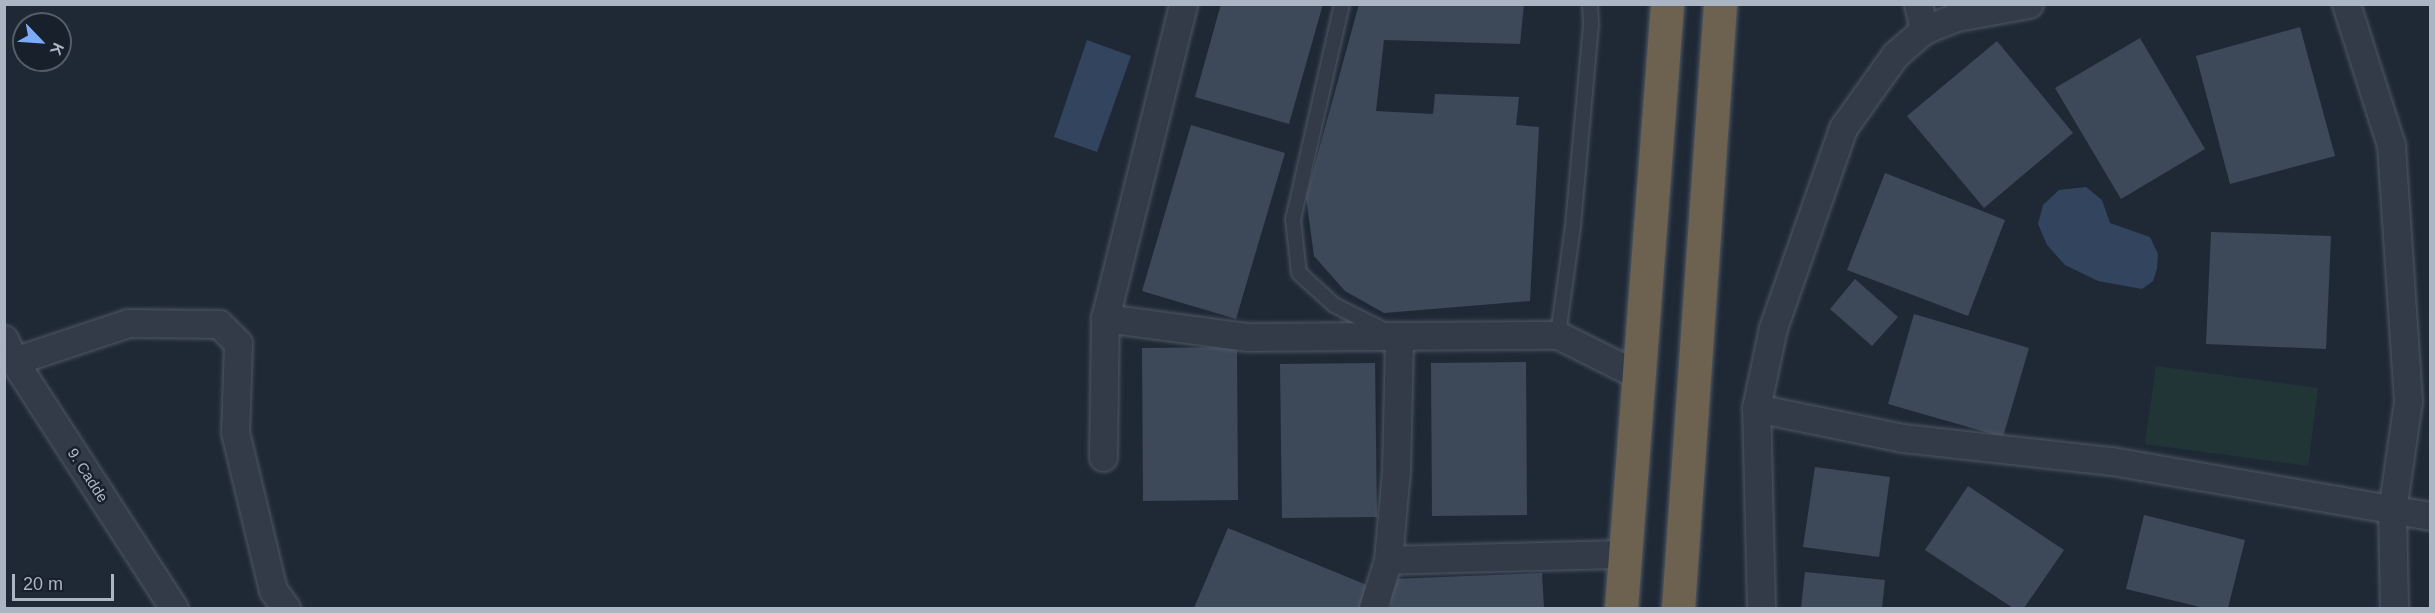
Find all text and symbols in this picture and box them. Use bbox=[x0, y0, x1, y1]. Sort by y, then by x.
north arrow bbox=[12, 12, 72, 72]
text: K bbox=[47, 40, 67, 58]
street label: 9. Cadde bbox=[64, 445, 112, 505]
scale bar bbox=[15, 562, 117, 600]
text: 20 m bbox=[23, 574, 63, 594]

